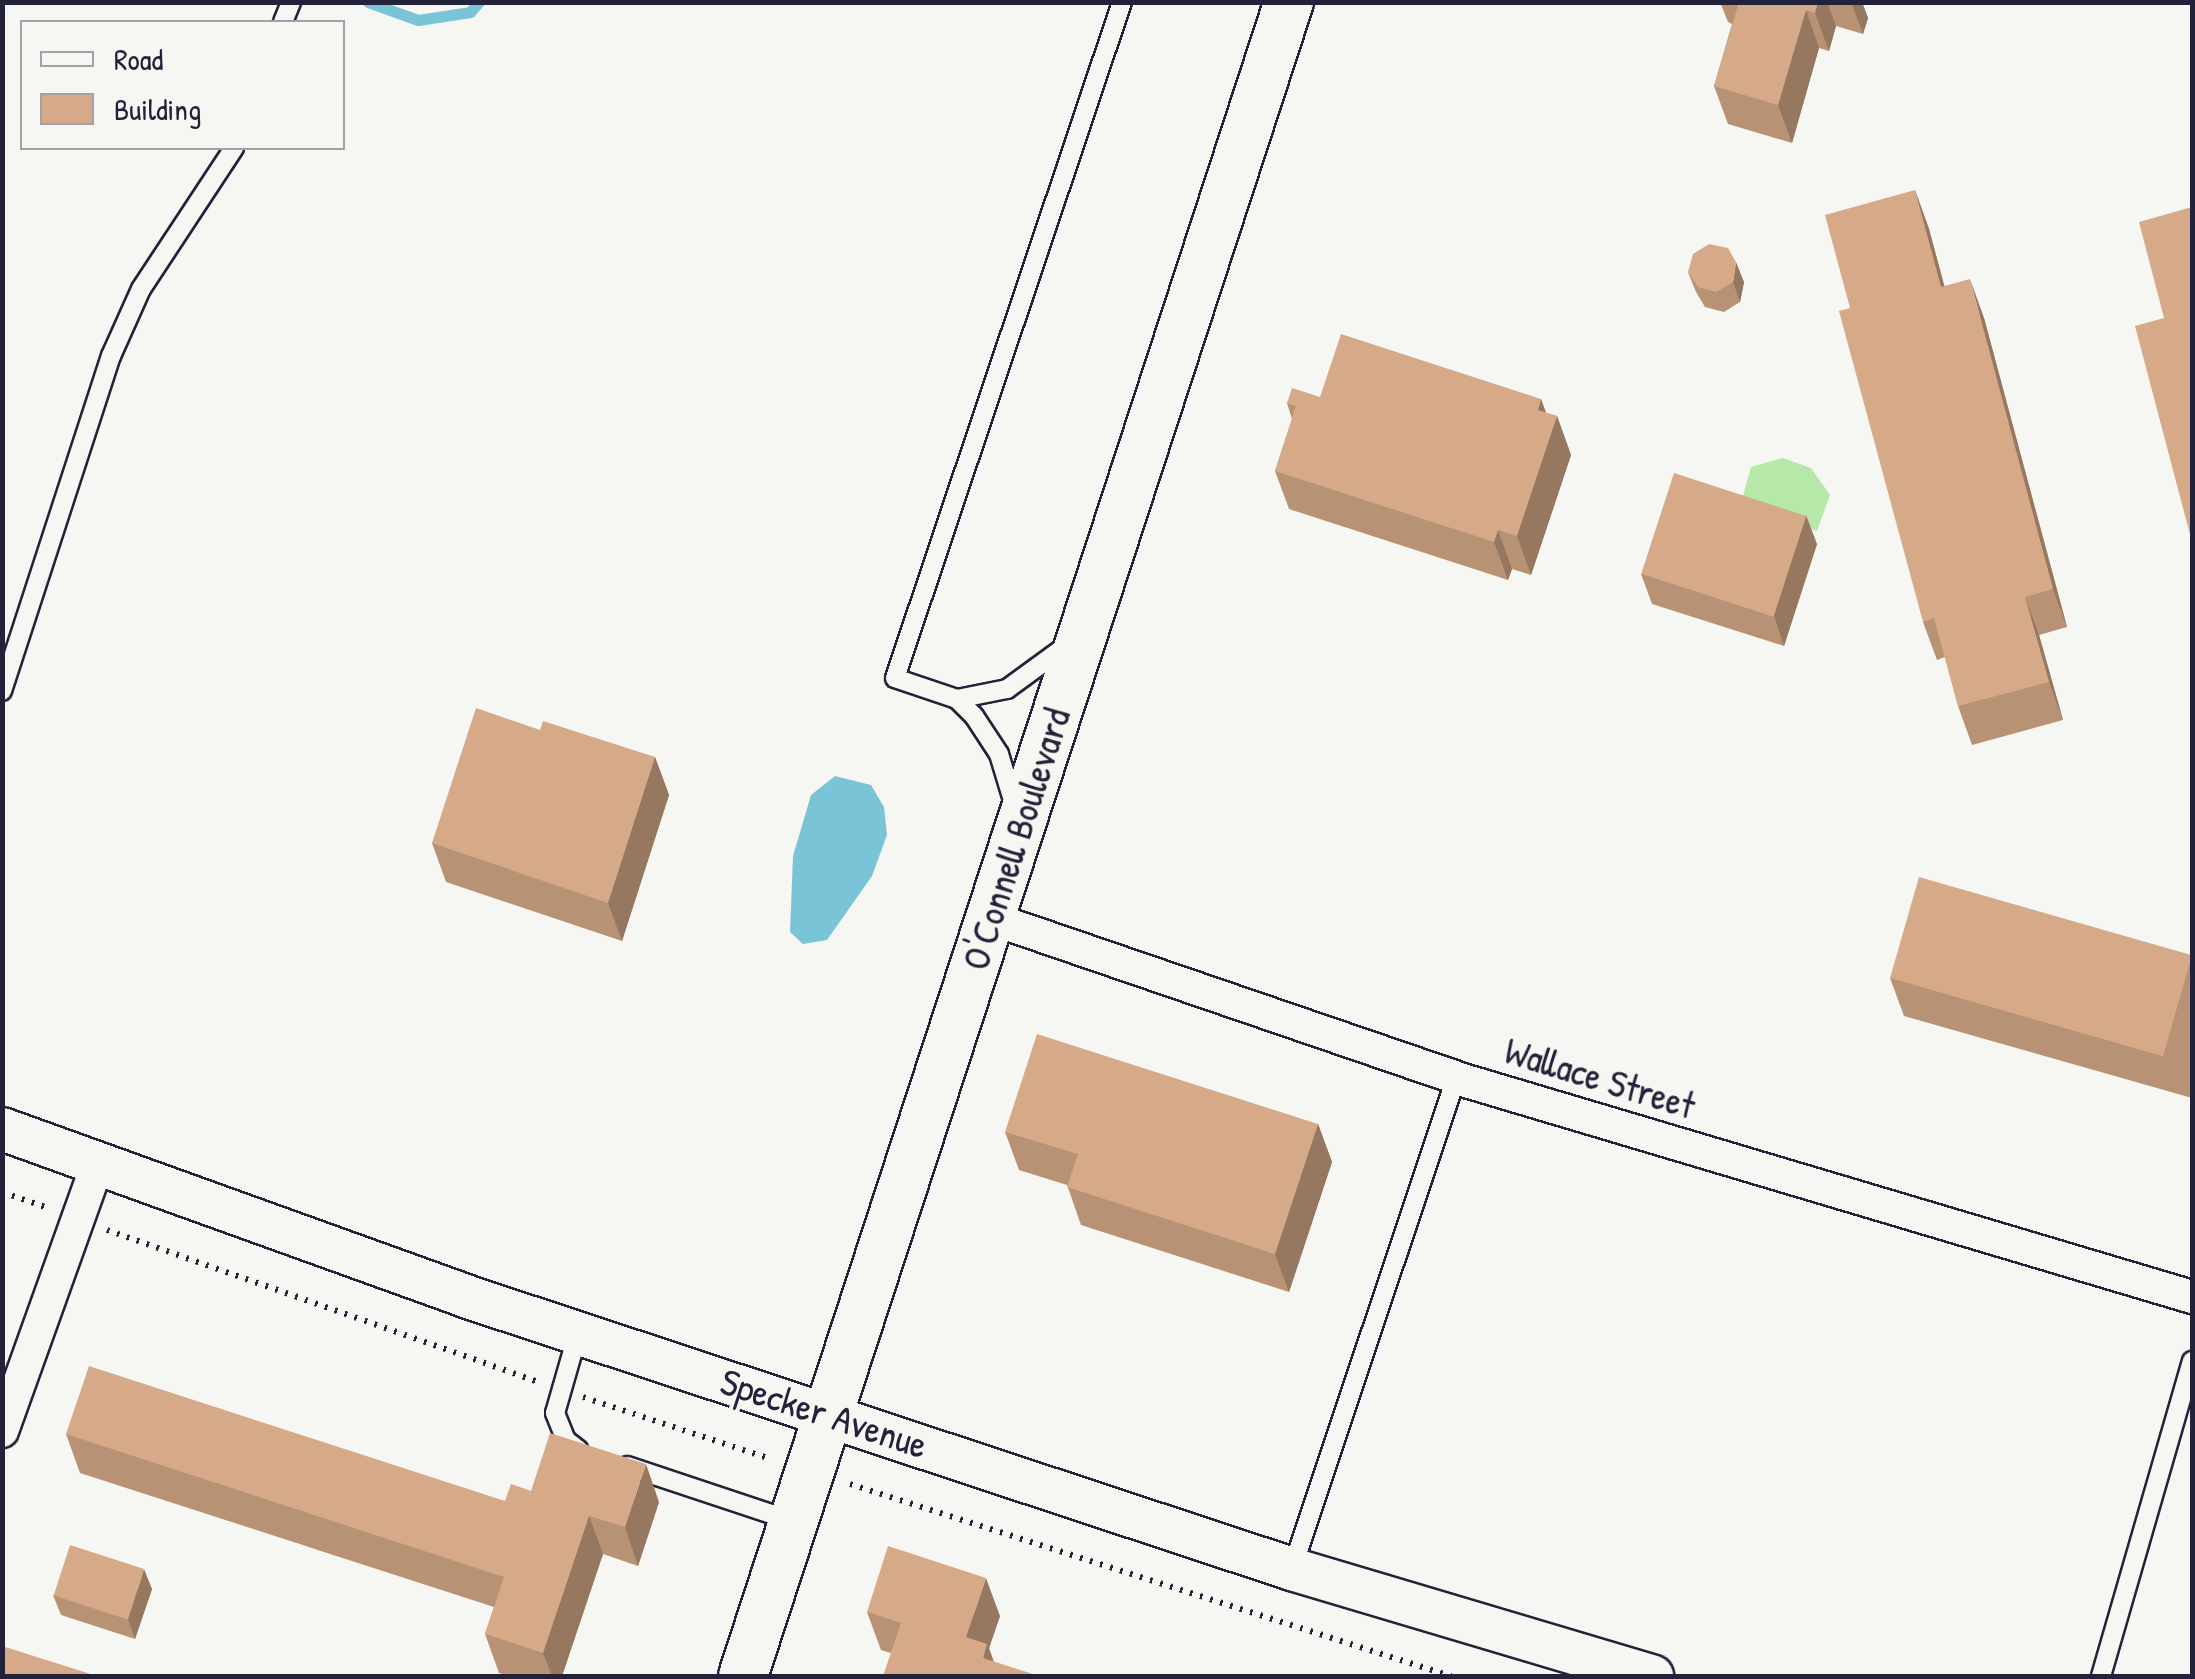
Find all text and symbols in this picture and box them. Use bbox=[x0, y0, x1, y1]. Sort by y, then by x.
legend bbox=[20, 20, 345, 150]
text: Road bbox=[114, 39, 163, 79]
text: Building bbox=[114, 89, 201, 129]
street label: O'Connell Boulevard bbox=[952, 702, 1080, 976]
street label: Wallace Street bbox=[1499, 1027, 1701, 1129]
street label: Specker Avenue bbox=[715, 1358, 933, 1468]

